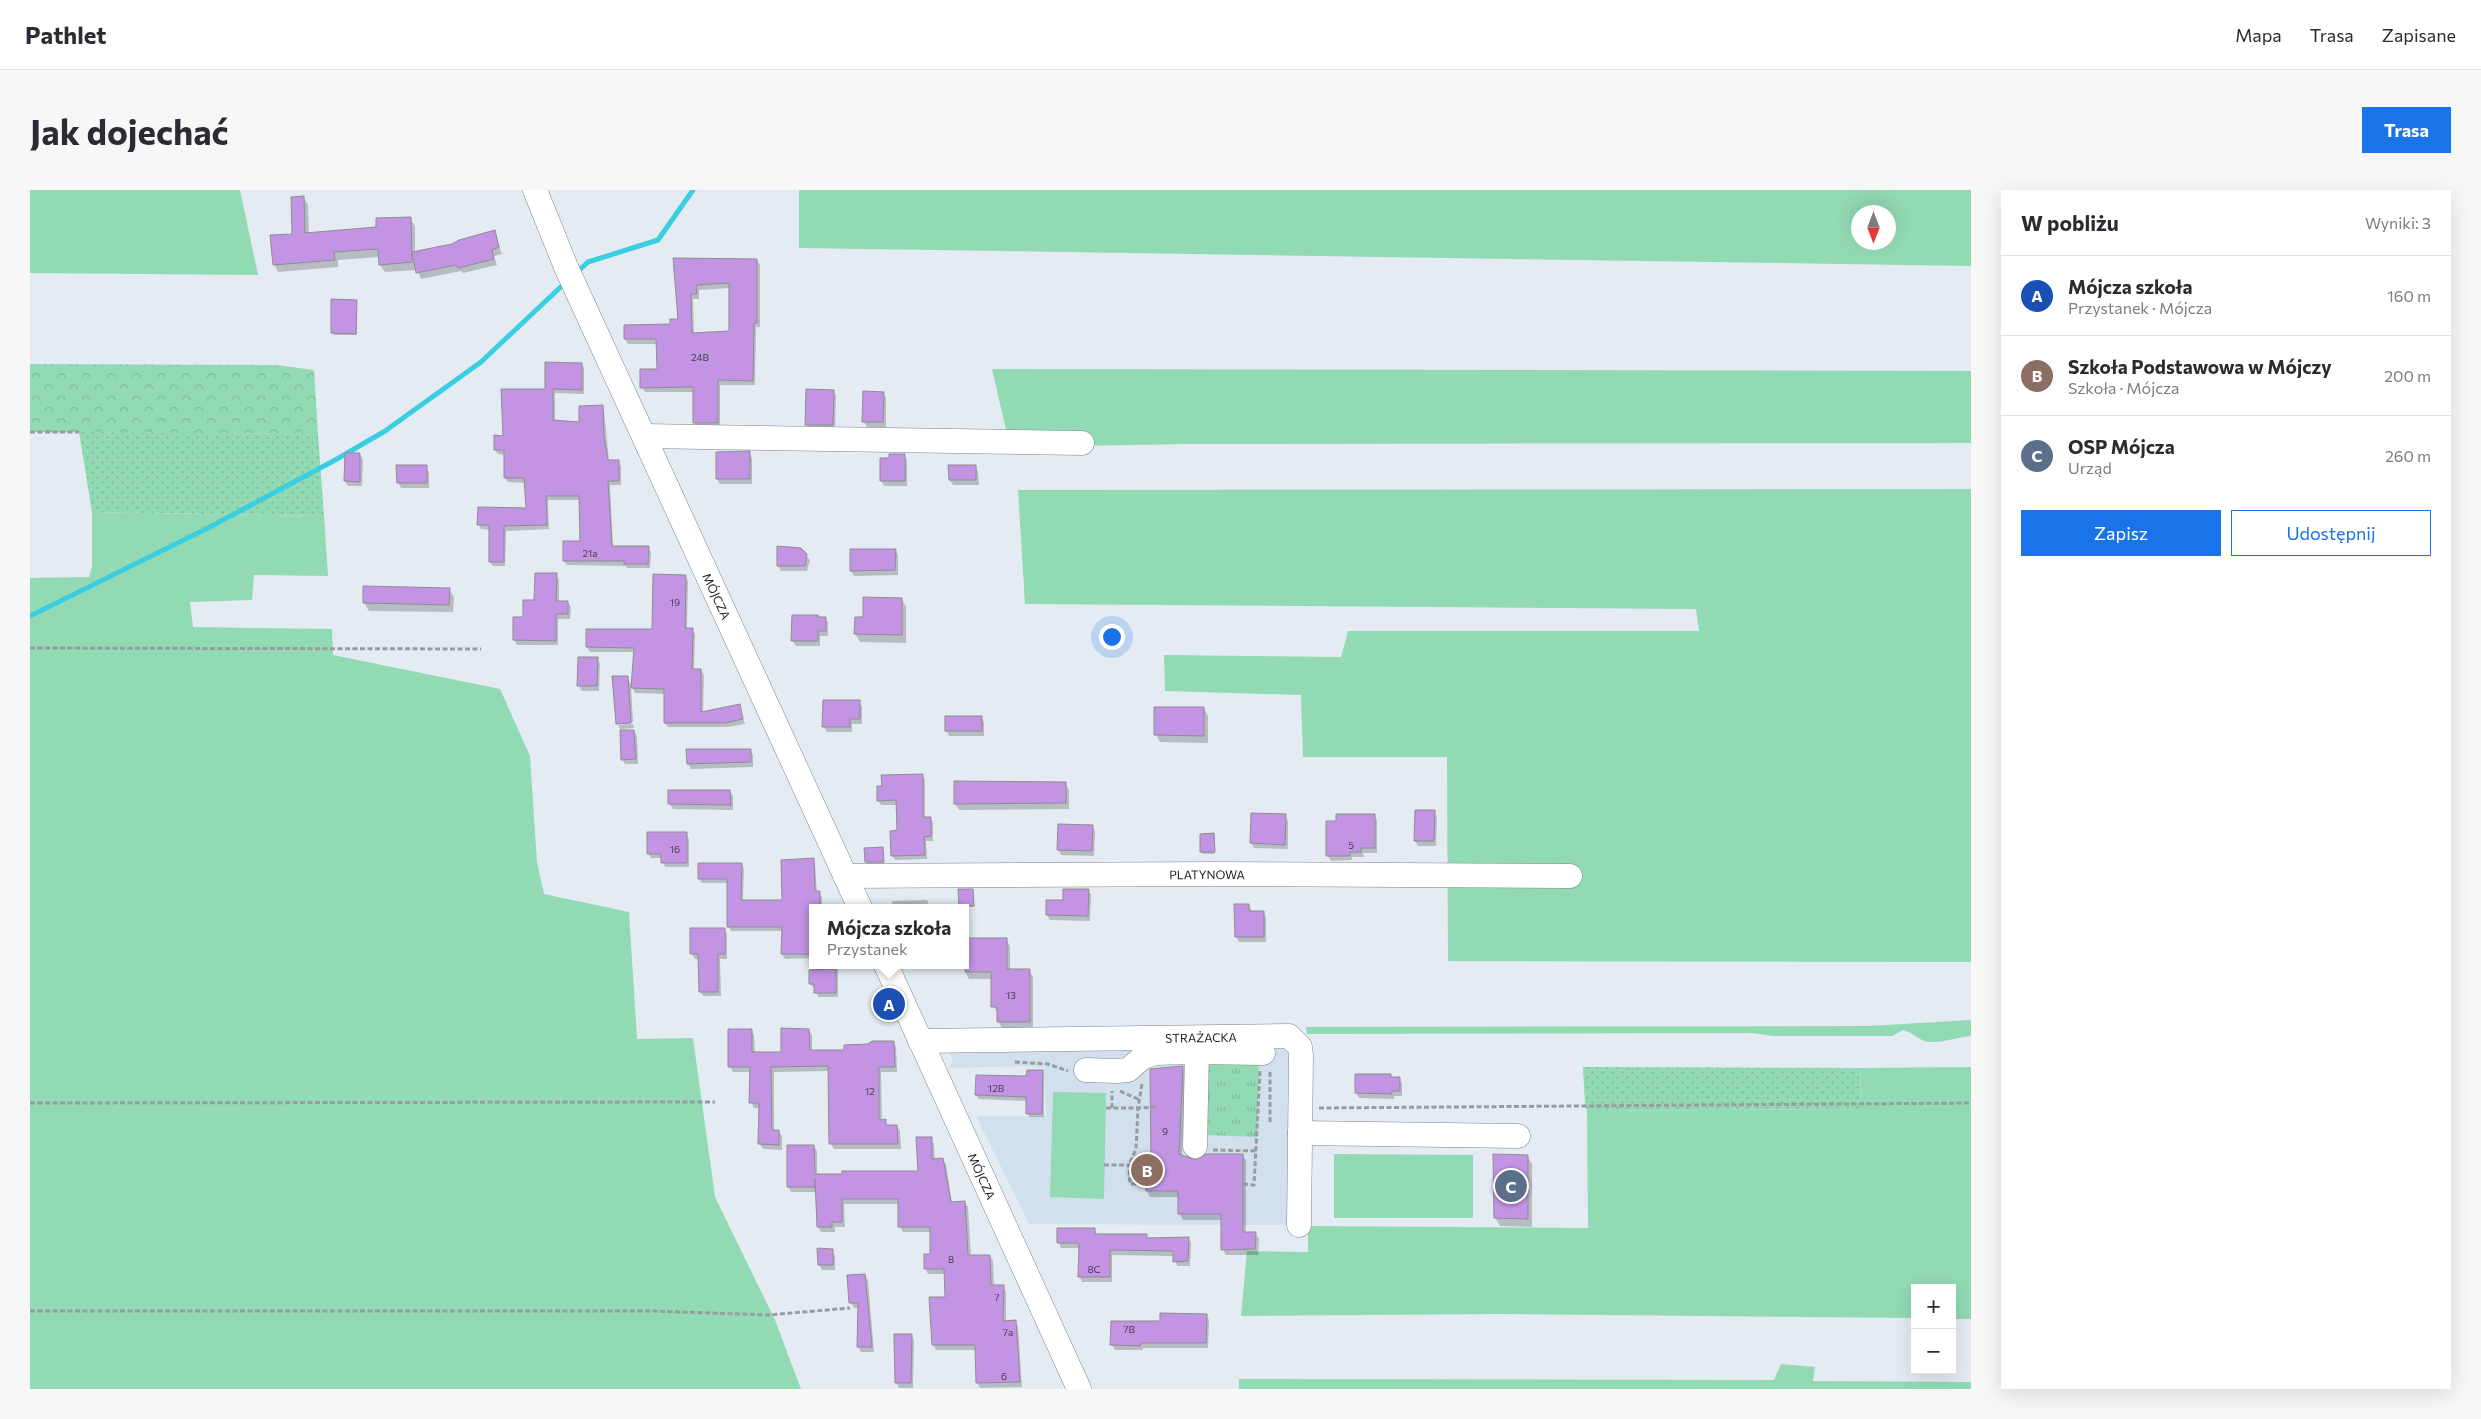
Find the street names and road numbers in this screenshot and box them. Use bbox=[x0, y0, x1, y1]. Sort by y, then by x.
street label: MÓJCZA bbox=[700, 571, 734, 621]
street label: PLATYNOWA bbox=[1169, 867, 1245, 881]
street label: STRAŻACKA bbox=[1165, 1030, 1237, 1045]
street label: MÓJCZA bbox=[966, 1151, 999, 1201]

